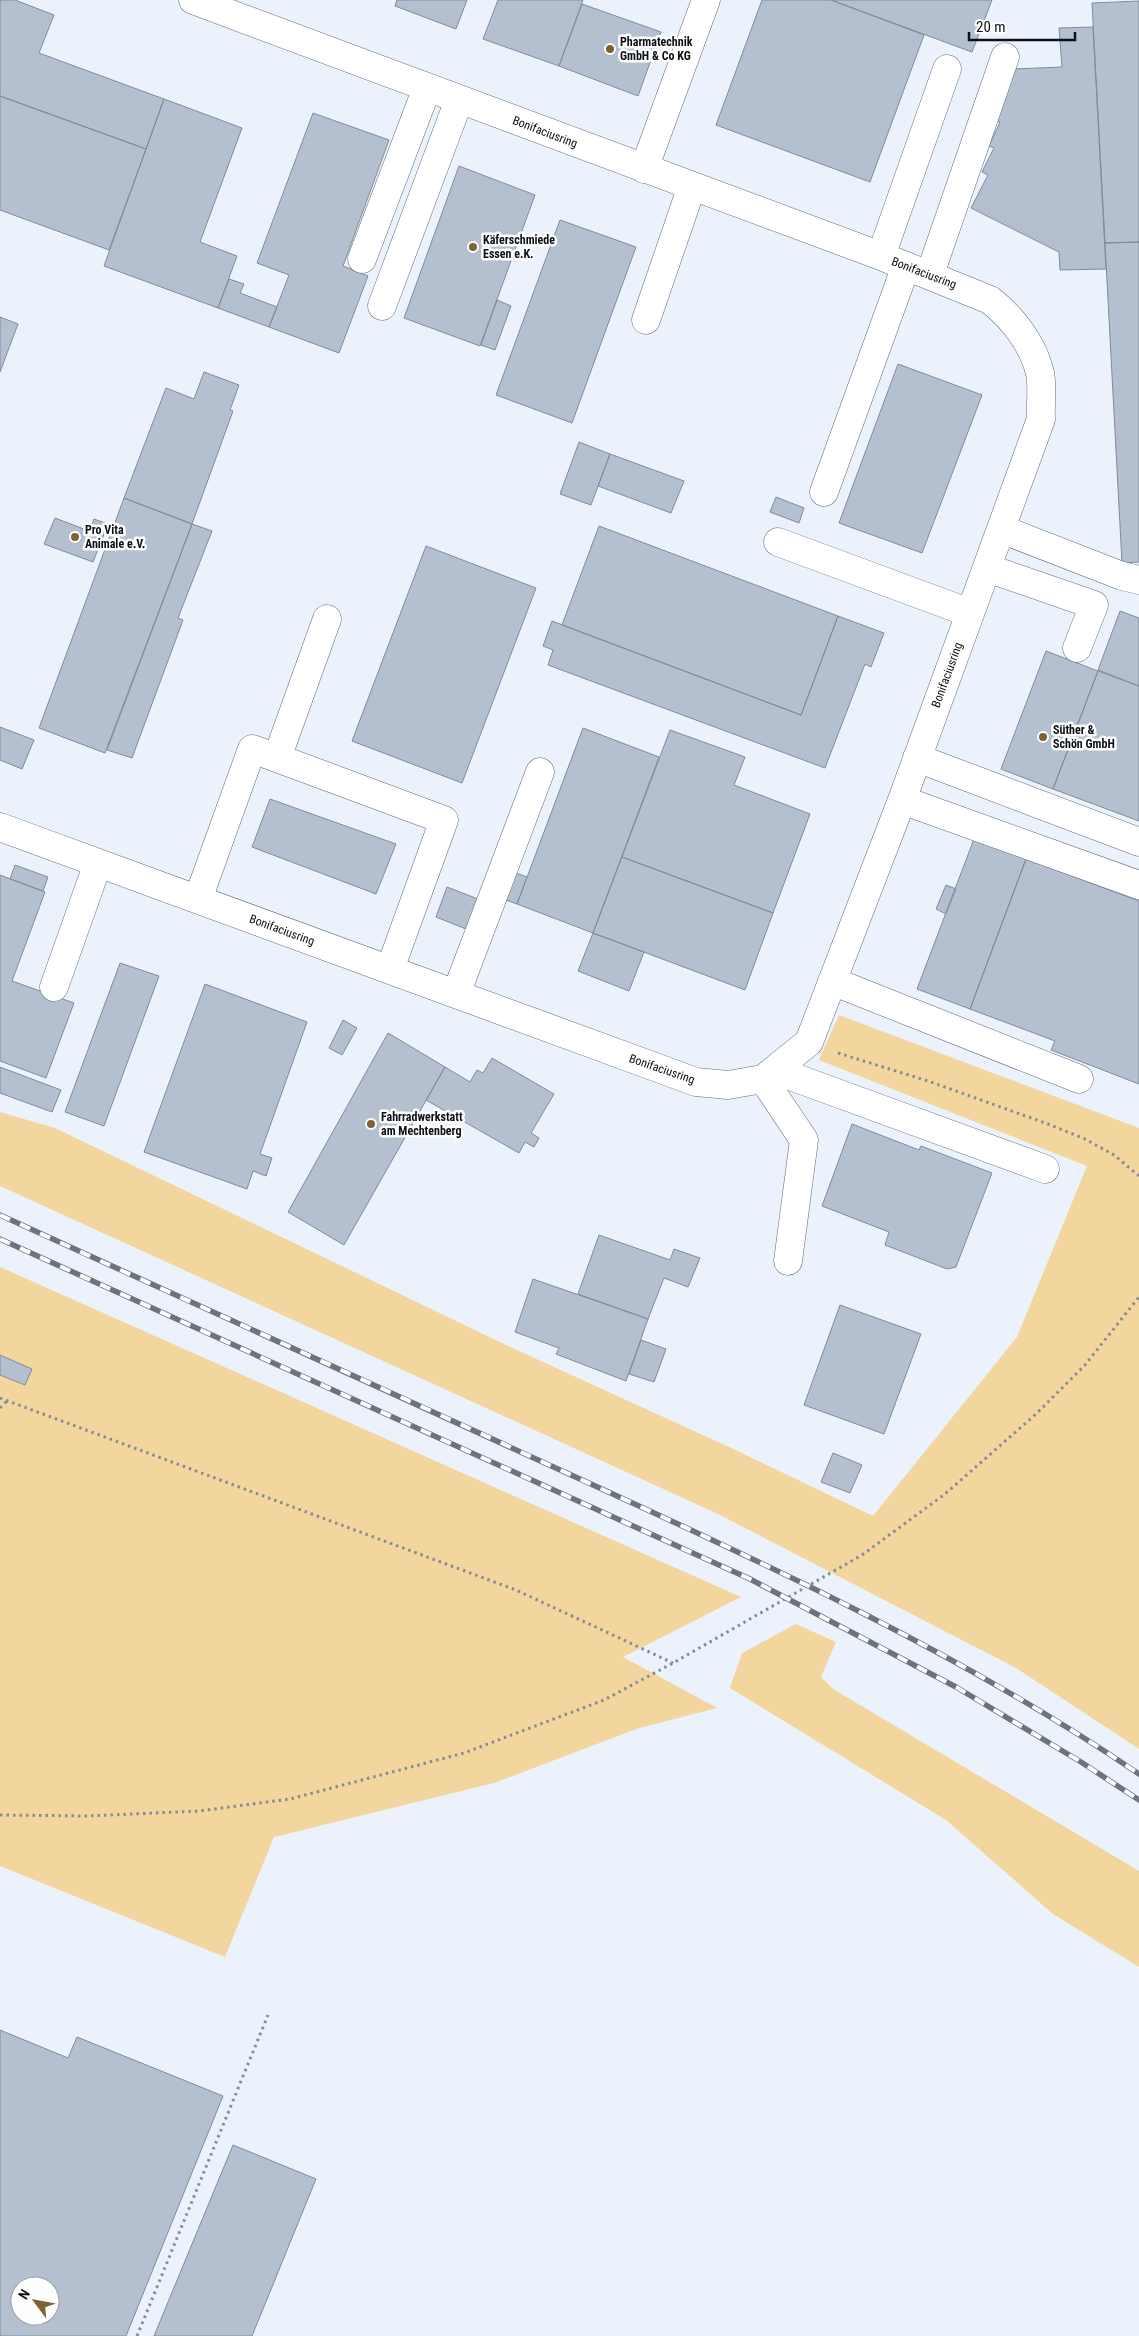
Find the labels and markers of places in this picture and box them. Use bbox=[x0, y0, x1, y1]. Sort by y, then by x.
place label: Pharmatechnik GmbH & Co KG bbox=[620, 35, 693, 63]
marker: Pharmatechnik GmbH & Co KG bbox=[604, 43, 616, 55]
place label: Käferschmiede Essen e.K. bbox=[483, 233, 555, 261]
marker: Käferschmiede Essen e.K. bbox=[467, 241, 479, 253]
place label: Pro Vita Animale e.V. bbox=[85, 523, 145, 551]
marker: Pro Vita Animale e.V. bbox=[69, 531, 81, 543]
place label: Süther & Schön GmbH bbox=[1053, 723, 1115, 751]
marker: Süther & Schön GmbH bbox=[1037, 731, 1049, 743]
place label: Fahrradwerkstatt am Mechtenberg bbox=[381, 1110, 463, 1138]
marker: Fahrradwerkstatt am Mechtenberg bbox=[365, 1118, 377, 1130]

